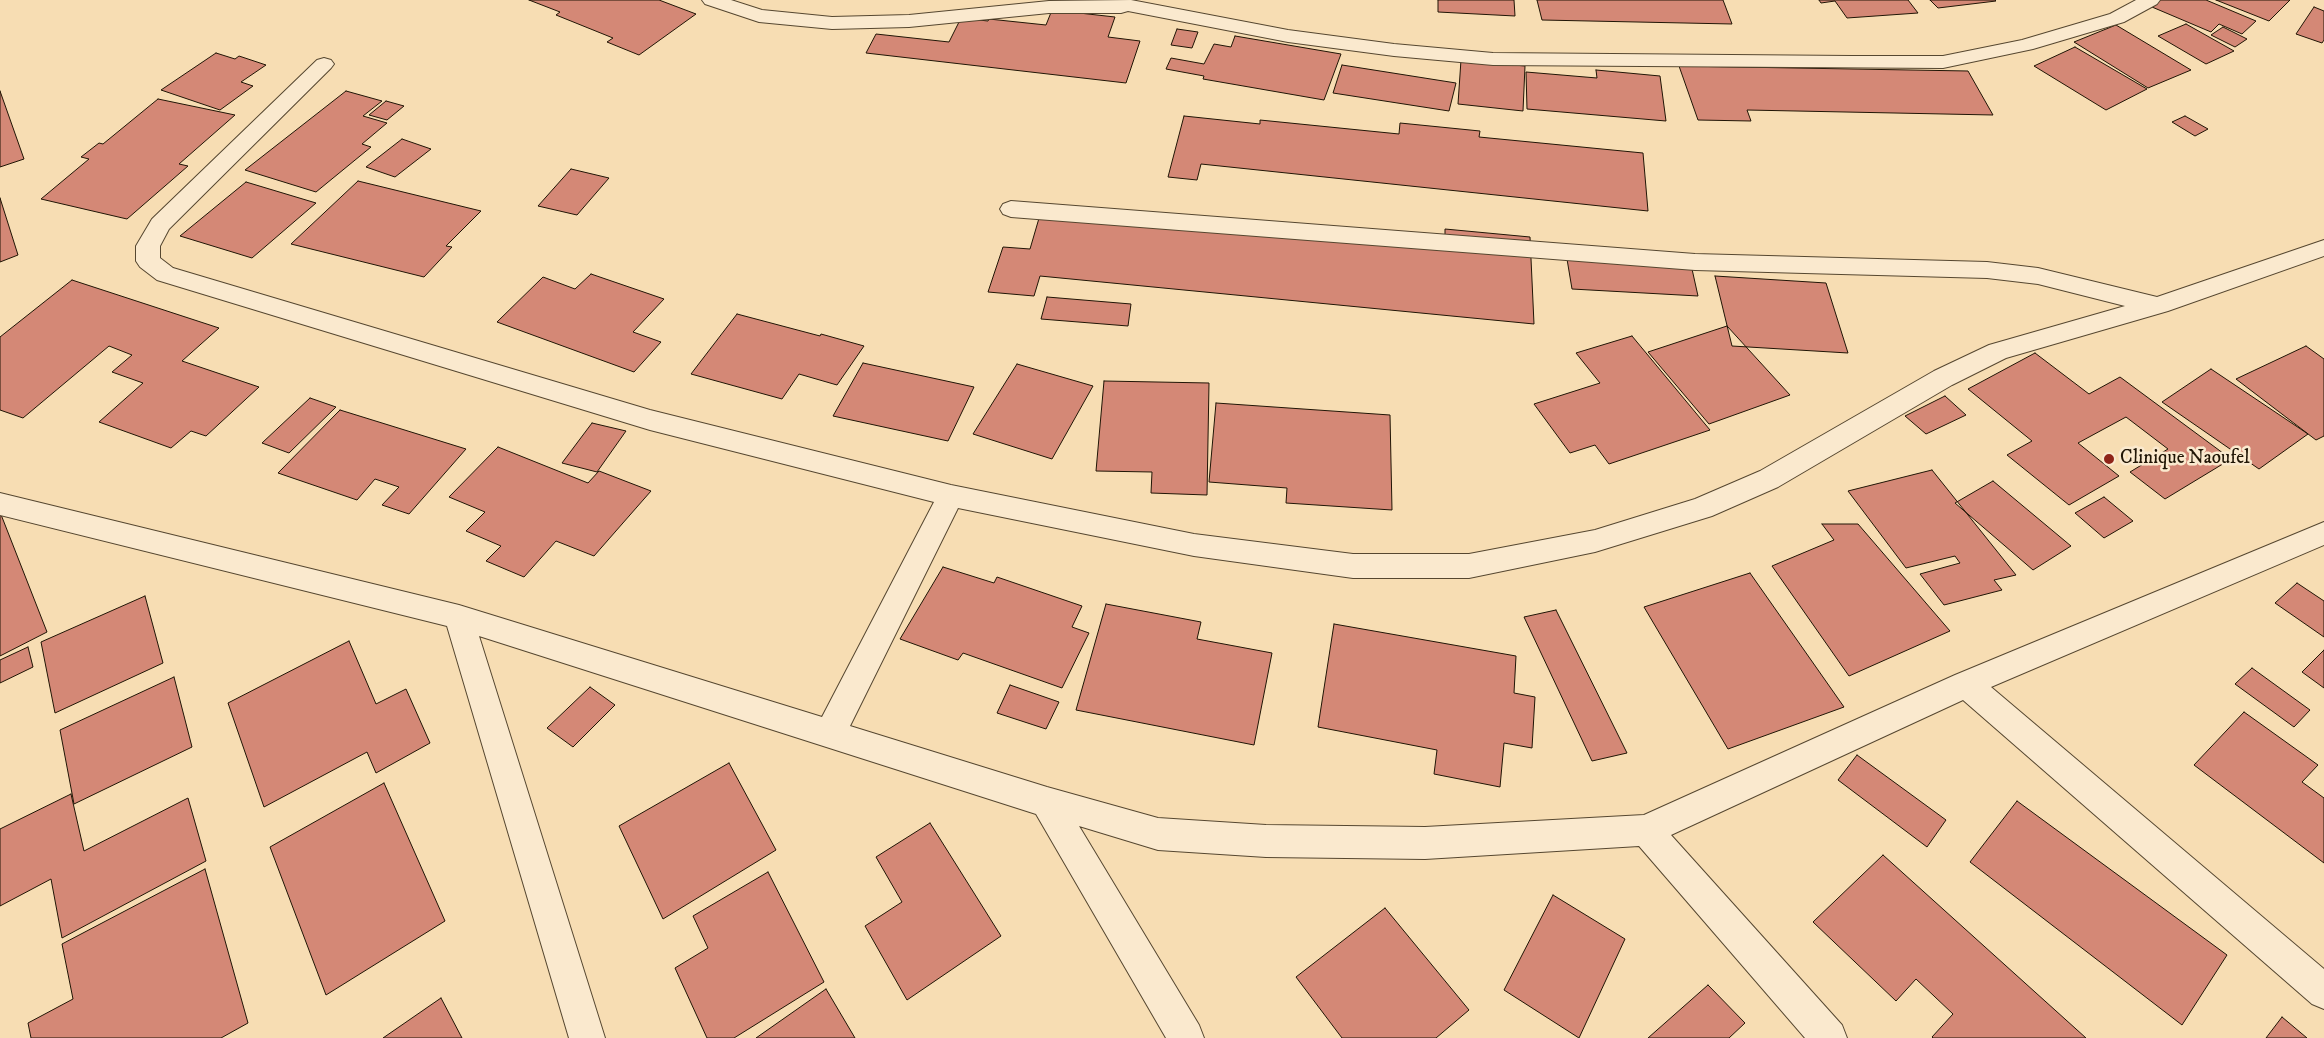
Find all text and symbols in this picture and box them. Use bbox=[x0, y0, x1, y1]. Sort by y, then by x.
place label: Clinique Naoufel bbox=[2120, 448, 2250, 470]
marker: Clinique Naoufel bbox=[2102, 452, 2116, 466]

